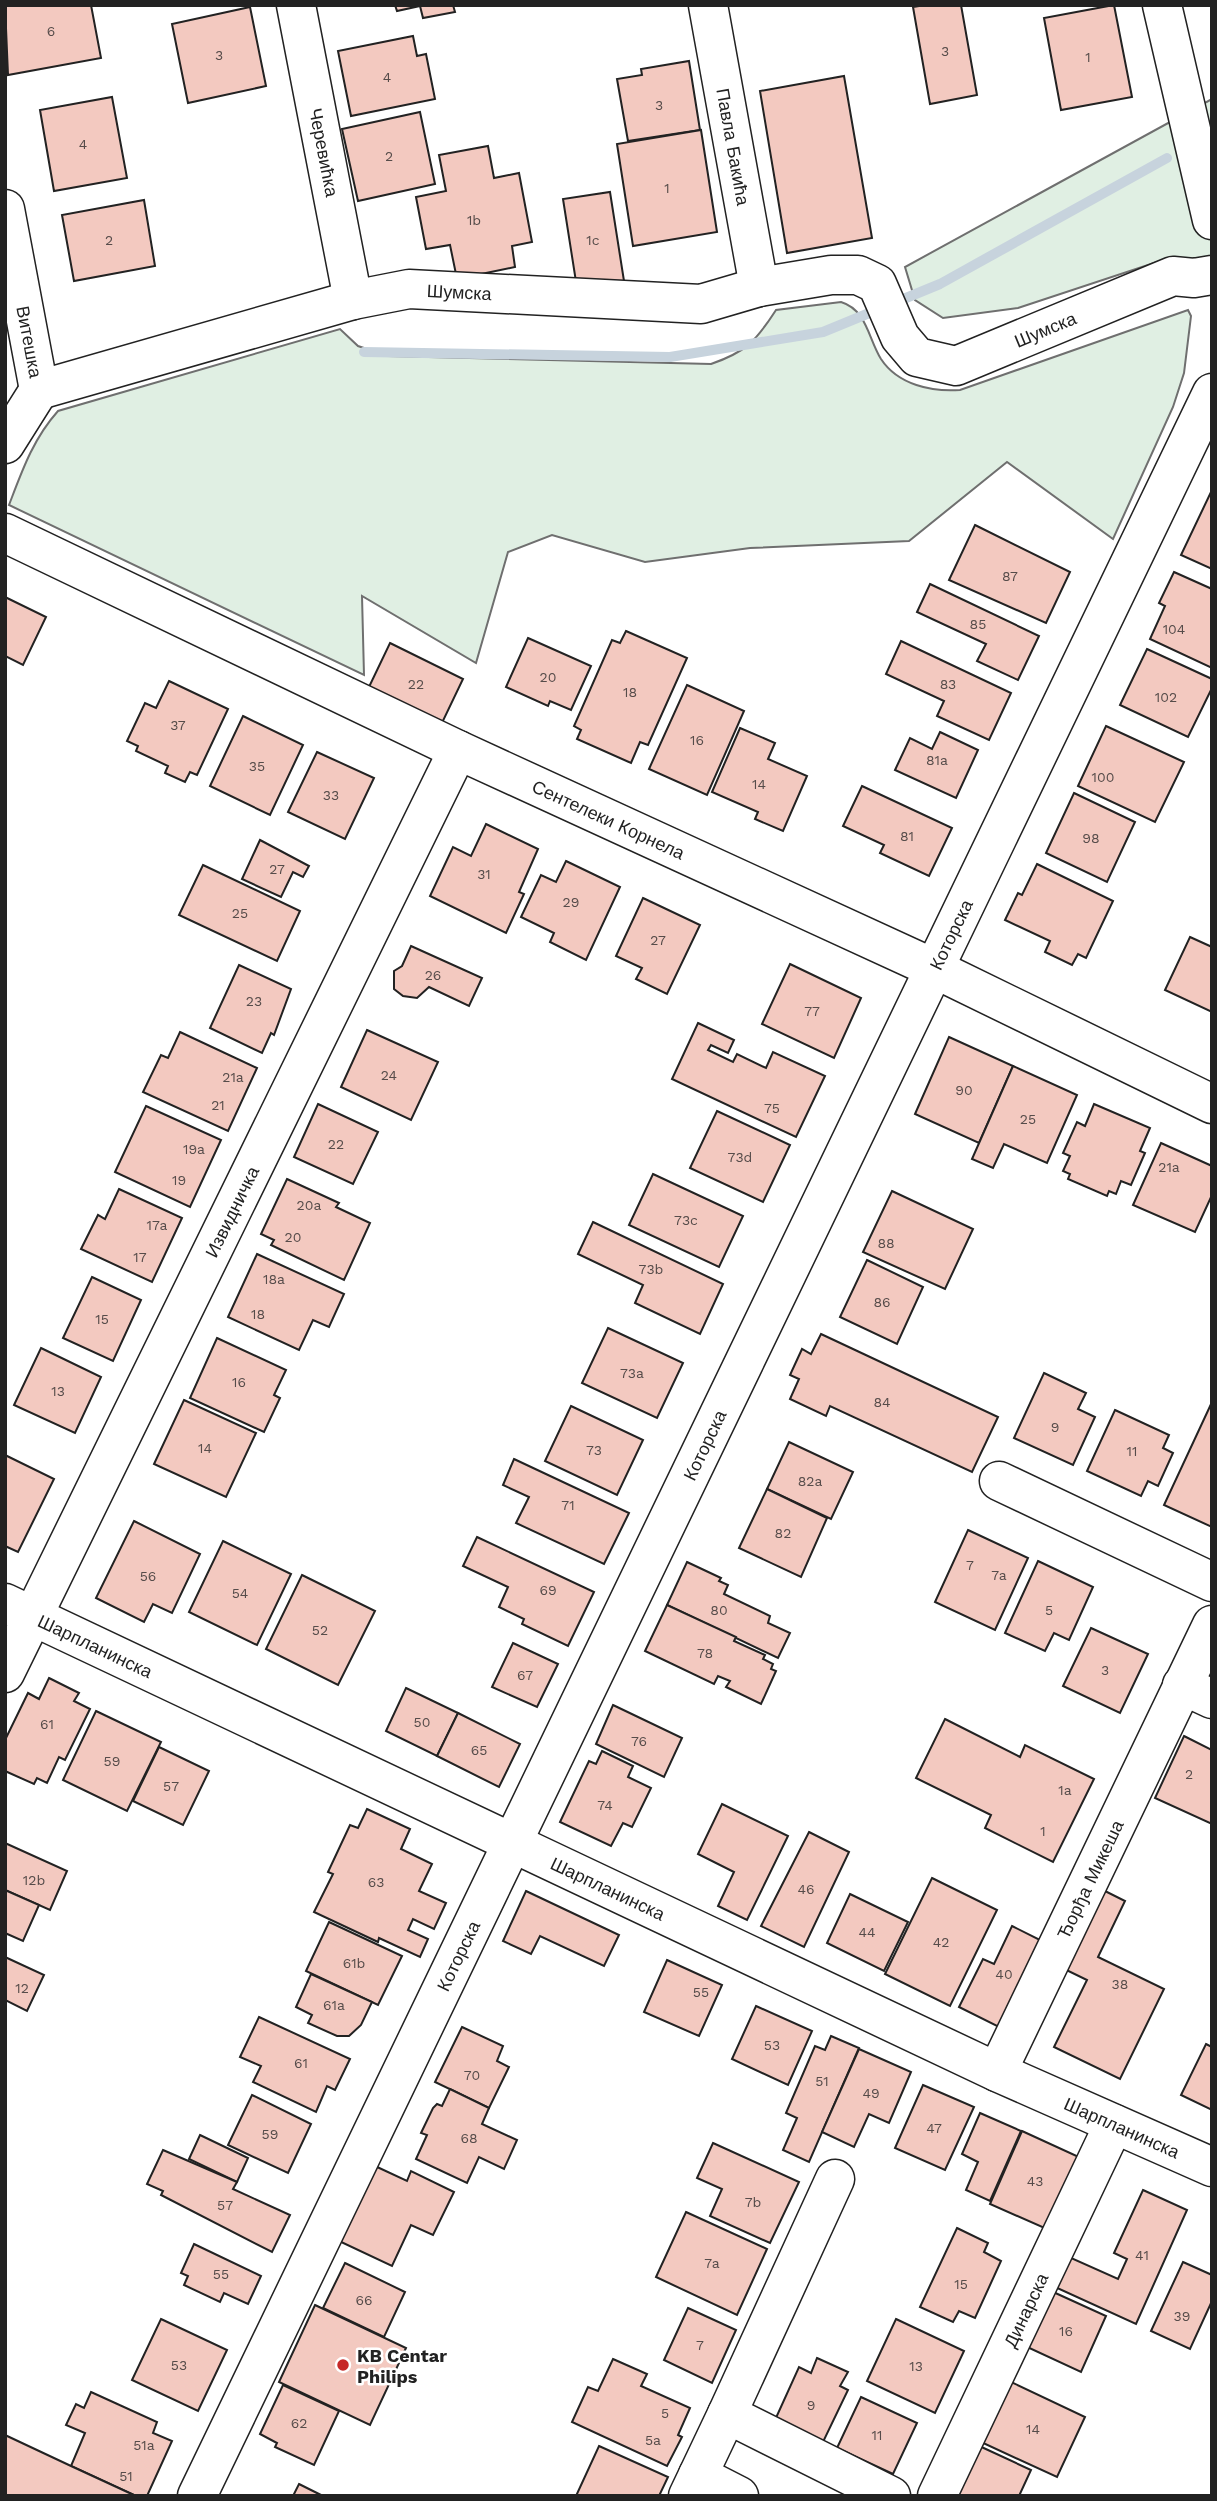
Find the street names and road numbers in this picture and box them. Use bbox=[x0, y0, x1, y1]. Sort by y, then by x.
street label: Павла Бакића bbox=[713, 86, 755, 208]
street label: Черевићка bbox=[306, 106, 343, 199]
street label: Шумска bbox=[426, 279, 493, 304]
street label: Витешка bbox=[13, 304, 47, 380]
street label: Шумска bbox=[1011, 307, 1080, 351]
street label: Сентелеки Корнела bbox=[529, 775, 689, 864]
street label: Которска bbox=[925, 895, 977, 973]
street label: Извидничка bbox=[200, 1162, 263, 1261]
street label: Которска bbox=[678, 1406, 731, 1484]
street label: Шарпланинска bbox=[35, 1610, 157, 1682]
street label: Ђорђа Микеша bbox=[1052, 1815, 1128, 1942]
street label: Шарпланинска bbox=[547, 1852, 669, 1925]
street label: Которска bbox=[432, 1916, 484, 1994]
street label: Шарпланинска bbox=[1061, 2093, 1184, 2162]
street label: Динарска bbox=[999, 2269, 1053, 2350]

